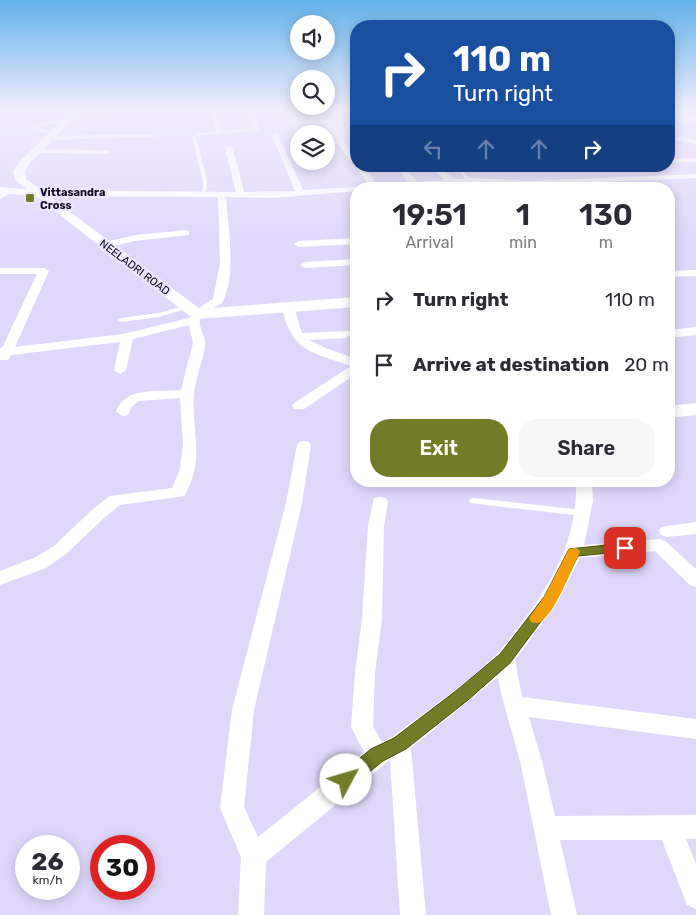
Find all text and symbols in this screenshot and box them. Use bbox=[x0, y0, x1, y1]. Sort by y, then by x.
map controls bbox=[290, 15, 335, 170]
button: sound bbox=[290, 15, 335, 60]
text: 110 m bbox=[453, 38, 551, 80]
icon: right bbox=[370, 40, 435, 105]
button: search bbox=[290, 70, 335, 115]
text: Turn right bbox=[453, 80, 553, 107]
button: layers bbox=[290, 125, 335, 170]
icon: left bbox=[419, 135, 447, 163]
icon: ahead bbox=[472, 135, 500, 163]
icon: ahead bbox=[525, 135, 553, 163]
icon: right bbox=[578, 135, 606, 163]
place label: Vittasandra Cross bbox=[40, 186, 105, 212]
marker: Vittasandra Cross bbox=[24, 192, 36, 204]
text: 19:51 bbox=[392, 197, 467, 233]
text: 1 bbox=[516, 197, 530, 233]
text: 130 bbox=[579, 197, 633, 233]
text: Arrival bbox=[406, 233, 454, 252]
text: min bbox=[509, 233, 537, 252]
text: m bbox=[599, 233, 613, 252]
street label: NEELADRI ROAD bbox=[97, 237, 172, 298]
icon: right bbox=[370, 286, 398, 314]
text: Turn right bbox=[413, 288, 508, 311]
text: 110 m bbox=[605, 288, 655, 311]
icon: arrive bbox=[370, 351, 398, 379]
text: Arrive at destination bbox=[413, 353, 609, 376]
text: 20 m bbox=[624, 353, 669, 376]
button: Exit bbox=[370, 419, 508, 477]
button: Share bbox=[518, 419, 655, 477]
pin bbox=[604, 527, 646, 569]
icon: arrive bbox=[611, 534, 639, 562]
position arrow bbox=[319, 753, 371, 805]
speed limit sign: 30 bbox=[90, 835, 155, 900]
text: 26 bbox=[31, 847, 64, 876]
text: km/h bbox=[33, 873, 62, 887]

